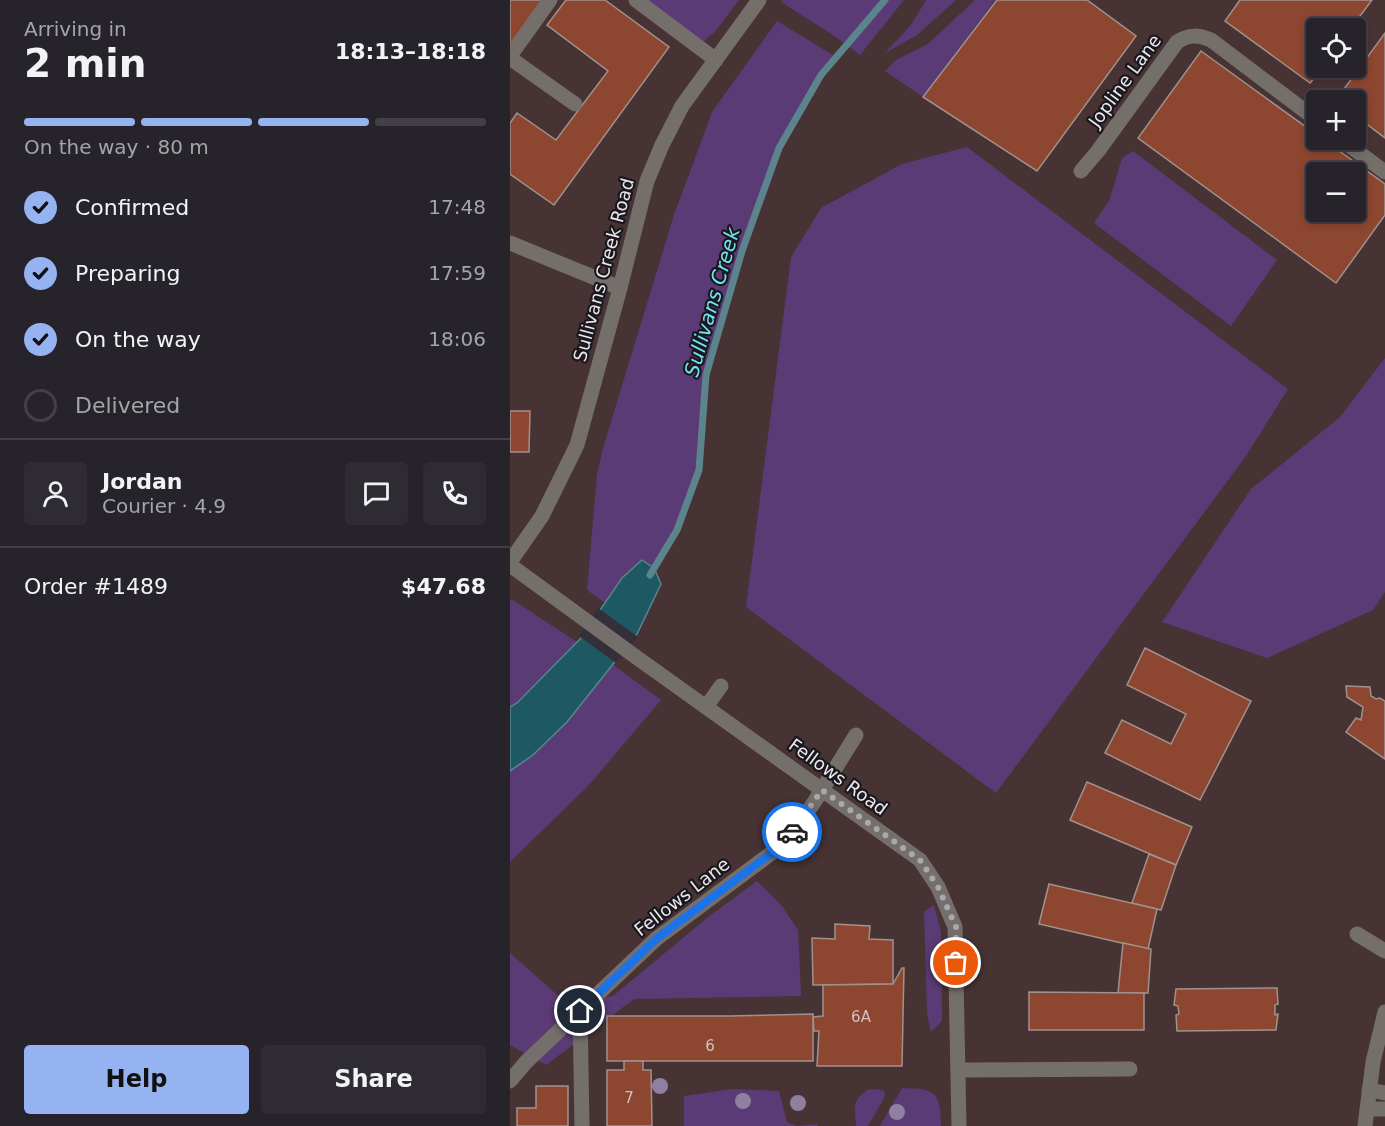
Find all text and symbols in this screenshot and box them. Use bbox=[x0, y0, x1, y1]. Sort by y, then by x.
text: Arriving in bbox=[24, 17, 127, 41]
map controls bbox=[1306, 18, 1366, 222]
button: locate bbox=[1306, 18, 1366, 78]
street label: Jopline Lane bbox=[1083, 30, 1165, 132]
text: 18:13–18:18 bbox=[335, 39, 486, 64]
text: 2 min bbox=[24, 41, 146, 86]
button: + bbox=[1306, 90, 1366, 150]
text: On the way · 80 m bbox=[24, 135, 209, 159]
button: − bbox=[1306, 162, 1366, 222]
street label: Sullivans Creek Road bbox=[569, 176, 638, 364]
icon: check bbox=[24, 191, 57, 224]
text: Confirmed bbox=[75, 195, 189, 220]
text: 17:48 bbox=[428, 195, 486, 219]
water label: Sullivans Creek bbox=[679, 223, 745, 379]
icon: check bbox=[24, 257, 57, 290]
text: Preparing bbox=[75, 261, 181, 286]
text: 17:59 bbox=[428, 261, 486, 285]
icon: check bbox=[24, 323, 57, 356]
text: On the way bbox=[75, 327, 201, 352]
text: 18:06 bbox=[428, 327, 486, 351]
text: Delivered bbox=[75, 393, 180, 418]
button: person bbox=[24, 462, 87, 525]
button: chat bbox=[345, 462, 408, 525]
button: phone bbox=[423, 462, 486, 525]
text: Jordan bbox=[102, 469, 182, 494]
text: Courier · 4.9 bbox=[102, 494, 226, 518]
text: Order #1489 bbox=[24, 574, 168, 599]
text: $47.68 bbox=[401, 574, 486, 599]
street label: Fellows Road bbox=[785, 734, 892, 819]
courier bbox=[762, 802, 822, 862]
icon: car bbox=[776, 816, 809, 849]
street label: Fellows Lane bbox=[630, 853, 733, 940]
pin bbox=[930, 937, 981, 988]
icon: bag bbox=[939, 946, 972, 979]
pin bbox=[554, 985, 605, 1036]
icon: home bbox=[563, 994, 596, 1027]
house number: 6A bbox=[851, 1008, 872, 1026]
house number: 6 bbox=[705, 1037, 715, 1055]
button: Help bbox=[24, 1045, 249, 1114]
button: Share bbox=[261, 1045, 486, 1114]
house number: 7 bbox=[624, 1089, 634, 1107]

